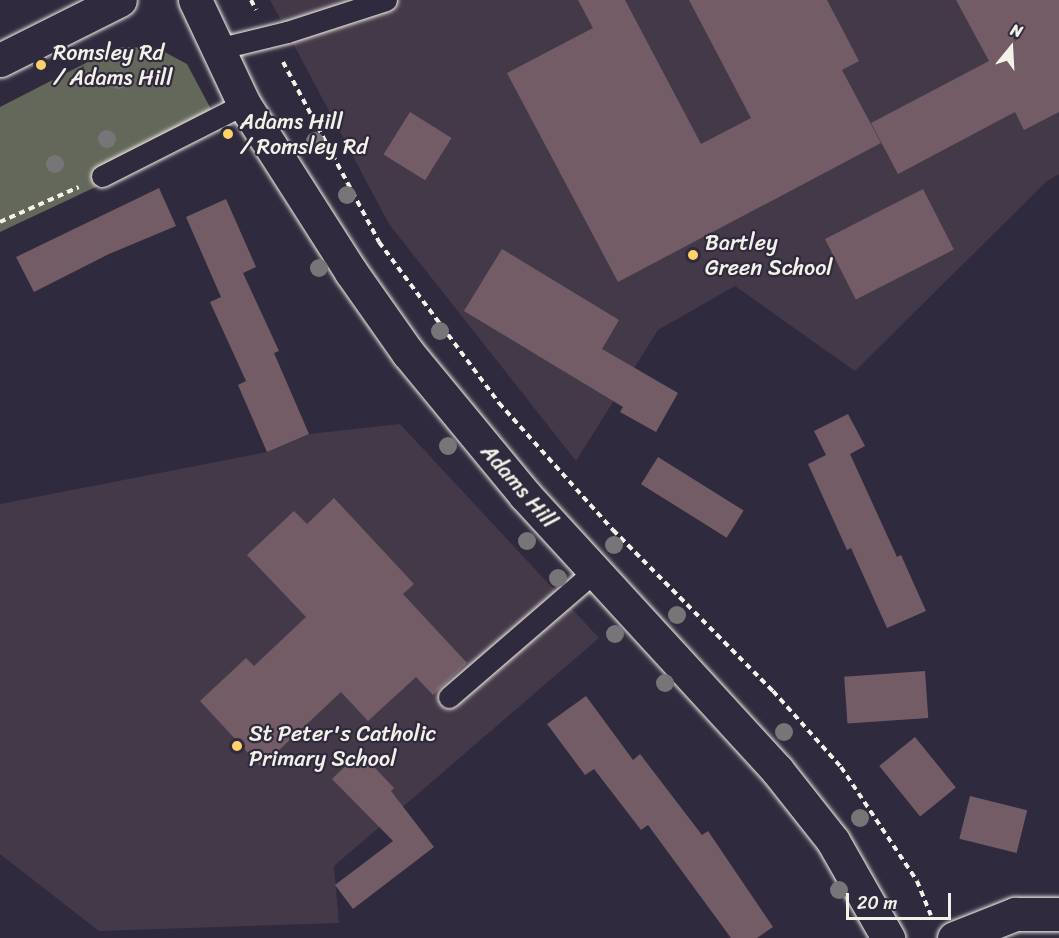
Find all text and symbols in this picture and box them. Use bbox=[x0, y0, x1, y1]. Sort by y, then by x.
text: N bbox=[1007, 15, 1026, 46]
north arrow bbox=[981, 18, 1041, 78]
place label: Romsley Rd / Adams Hill bbox=[53, 39, 173, 90]
marker: Romsley Rd / Adams Hill bbox=[34, 58, 48, 72]
place label: Adams Hill / Romsley Rd bbox=[240, 108, 368, 160]
marker: Adams Hill / Romsley Rd bbox=[221, 127, 235, 141]
place label: Bartley Green School bbox=[705, 229, 833, 280]
marker: Bartley Green School bbox=[686, 248, 700, 262]
street label: Adams Hill bbox=[475, 439, 563, 533]
place label: St Peter's Catholic Primary School bbox=[249, 720, 436, 772]
marker: St Peter's Catholic Primary School bbox=[230, 739, 244, 753]
scale bar bbox=[849, 881, 954, 919]
text: 20 m bbox=[857, 887, 897, 919]

